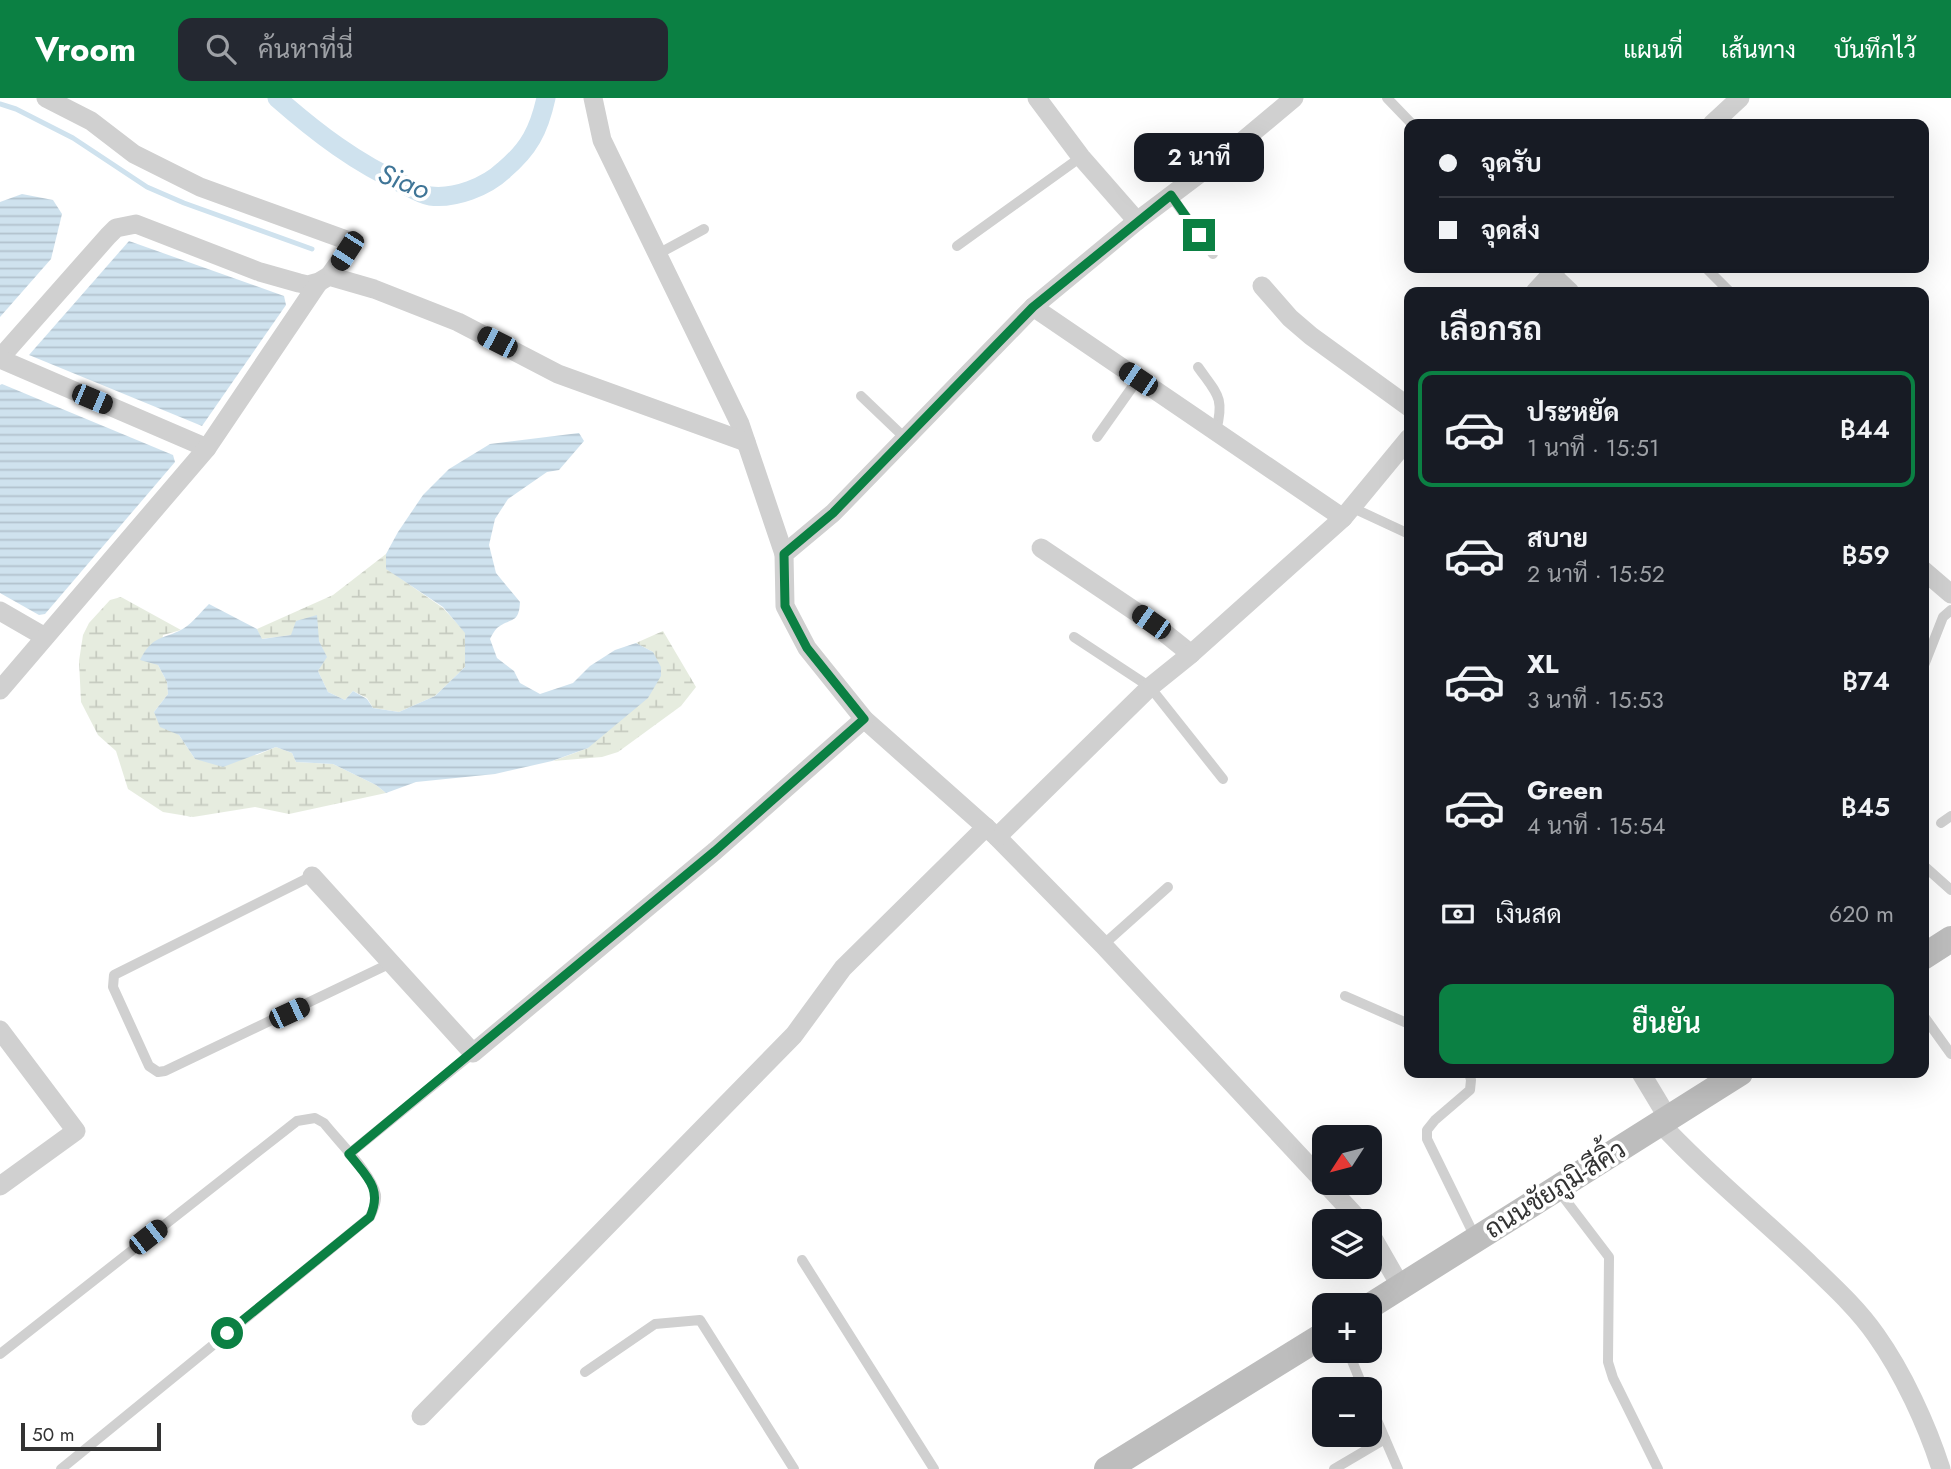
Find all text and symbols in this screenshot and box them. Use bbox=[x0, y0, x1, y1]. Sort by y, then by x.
search box bbox=[178, 18, 668, 81]
text: Vroom bbox=[35, 26, 136, 73]
icon: search bbox=[202, 30, 240, 68]
text: ค้นหาที่นี่ bbox=[258, 30, 353, 68]
text: แผนที่ bbox=[1623, 32, 1683, 67]
text: เส้นทาง bbox=[1721, 32, 1796, 67]
text: บันทึกไว้ bbox=[1834, 32, 1916, 67]
callout: 2 นาที bbox=[1134, 134, 1264, 183]
text: 2 นาที bbox=[1167, 140, 1231, 174]
text: จุดรับ bbox=[1481, 144, 1542, 182]
water label: Siao bbox=[372, 153, 436, 210]
text: จุดส่ง bbox=[1481, 211, 1540, 249]
route end bbox=[1183, 219, 1215, 251]
car bbox=[327, 228, 368, 274]
text: เลือกรถ bbox=[1439, 306, 1542, 352]
car bbox=[474, 323, 521, 361]
car bbox=[1115, 359, 1162, 399]
car bbox=[69, 381, 116, 417]
text: ประหยัด bbox=[1527, 393, 1620, 431]
icon: car bbox=[1443, 398, 1506, 461]
text: ฿44 bbox=[1840, 410, 1890, 448]
text: 1 นาที · 15:51 bbox=[1527, 431, 1659, 465]
text: สบาย bbox=[1527, 519, 1588, 557]
icon: car bbox=[1443, 524, 1506, 587]
text: ฿59 bbox=[1842, 536, 1890, 574]
text: 2 นาที · 15:52 bbox=[1527, 557, 1665, 591]
car bbox=[1128, 601, 1175, 643]
text: XL bbox=[1527, 645, 1559, 683]
icon: car bbox=[1443, 650, 1506, 713]
text: ฿74 bbox=[1842, 662, 1890, 700]
text: 3 นาที · 15:53 bbox=[1527, 683, 1664, 717]
text: Green bbox=[1527, 771, 1603, 809]
icon: car bbox=[1443, 776, 1506, 839]
text: ฿45 bbox=[1841, 788, 1890, 826]
text: 4 นาที · 15:54 bbox=[1527, 809, 1666, 843]
icon: cash bbox=[1439, 895, 1477, 933]
text: เงินสด bbox=[1495, 895, 1562, 933]
text: 620 m bbox=[1829, 897, 1894, 931]
button: ยืนยัน bbox=[1439, 984, 1894, 1064]
car bbox=[266, 995, 313, 1031]
north arrow bbox=[1312, 1125, 1382, 1195]
map controls bbox=[1312, 1125, 1382, 1447]
street label: ถนนชัยภูมิ-สีคิ้ว bbox=[1475, 1128, 1633, 1248]
button: layers bbox=[1312, 1209, 1382, 1279]
car bbox=[125, 1216, 172, 1258]
button: + bbox=[1312, 1293, 1382, 1363]
route start bbox=[211, 1317, 243, 1349]
button: − bbox=[1312, 1377, 1382, 1447]
scale bar bbox=[21, 1420, 161, 1452]
text: 50 m bbox=[32, 1421, 75, 1448]

